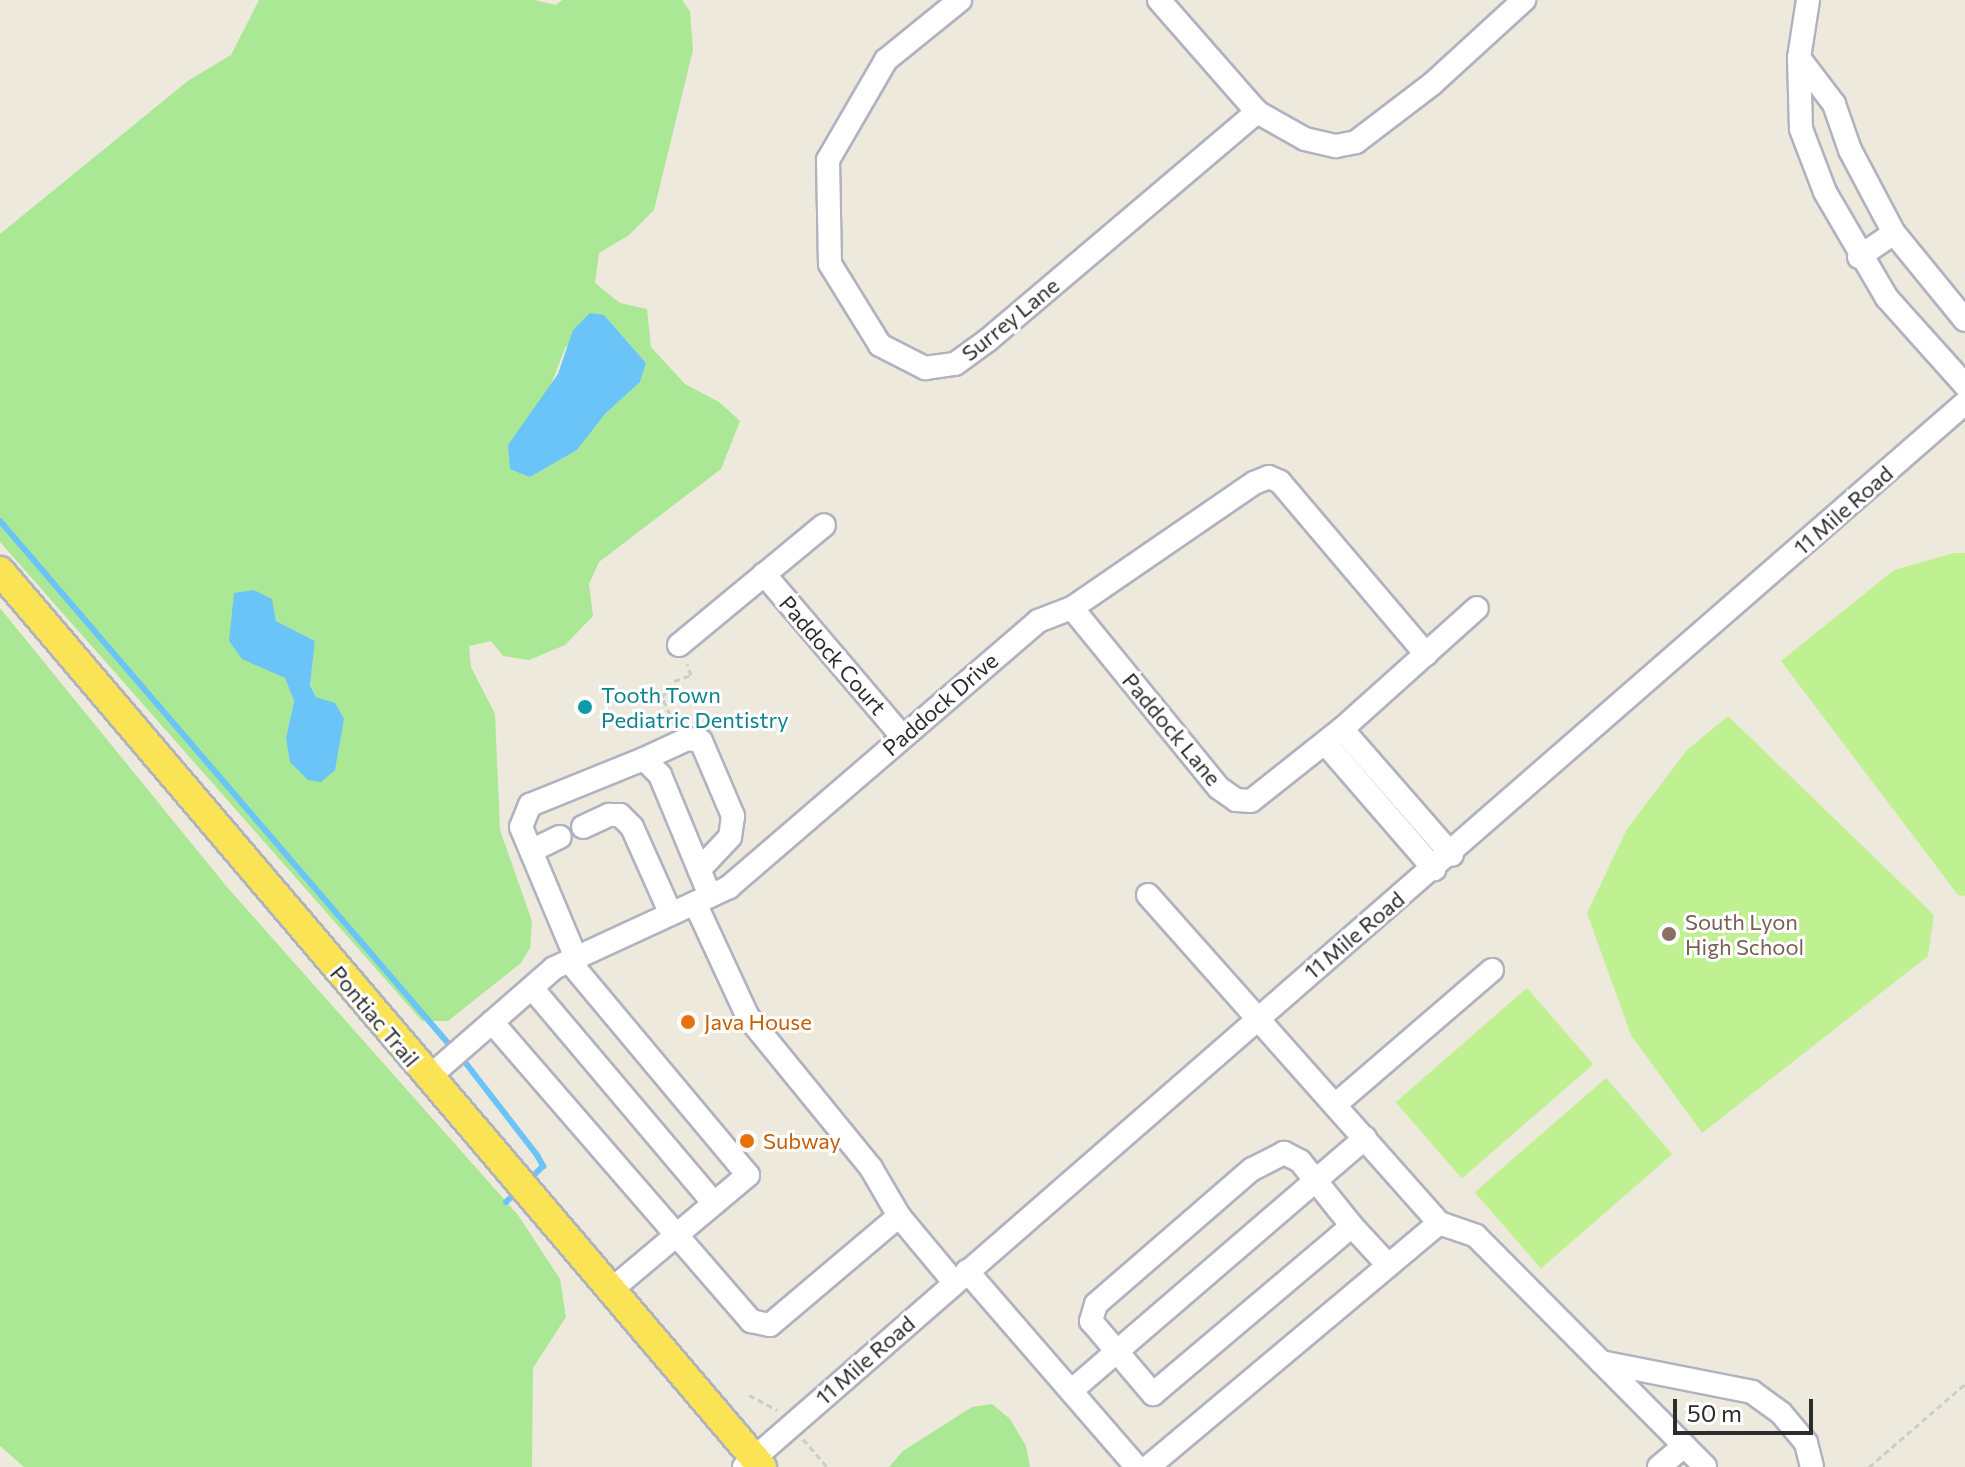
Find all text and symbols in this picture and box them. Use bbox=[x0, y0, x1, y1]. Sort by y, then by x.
street label: Surrey Lane bbox=[956, 272, 1064, 366]
street label: 11 Mile Road bbox=[1788, 460, 1898, 560]
street label: Paddock Court bbox=[774, 590, 892, 720]
street label: Paddock Drive bbox=[877, 647, 1003, 761]
street label: Paddock Lane bbox=[1117, 667, 1227, 791]
place label: Tooth Town Pediatric Dentistry bbox=[601, 681, 789, 732]
marker: Tooth Town Pediatric Dentistry bbox=[576, 698, 594, 716]
street label: 11 Mile Road bbox=[1299, 886, 1409, 984]
place label: South Lyon High School bbox=[1685, 908, 1804, 960]
marker: South Lyon High School bbox=[1660, 925, 1678, 943]
street label: Pontiac Trail bbox=[325, 960, 425, 1072]
place label: Java House bbox=[704, 1009, 812, 1035]
marker: Java House bbox=[679, 1013, 697, 1031]
place label: Subway bbox=[763, 1128, 841, 1154]
marker: Subway bbox=[738, 1132, 756, 1150]
street label: 11 Mile Road bbox=[810, 1310, 920, 1410]
scale bar bbox=[1677, 1383, 1817, 1433]
text: 50 m bbox=[1687, 1398, 1742, 1427]

